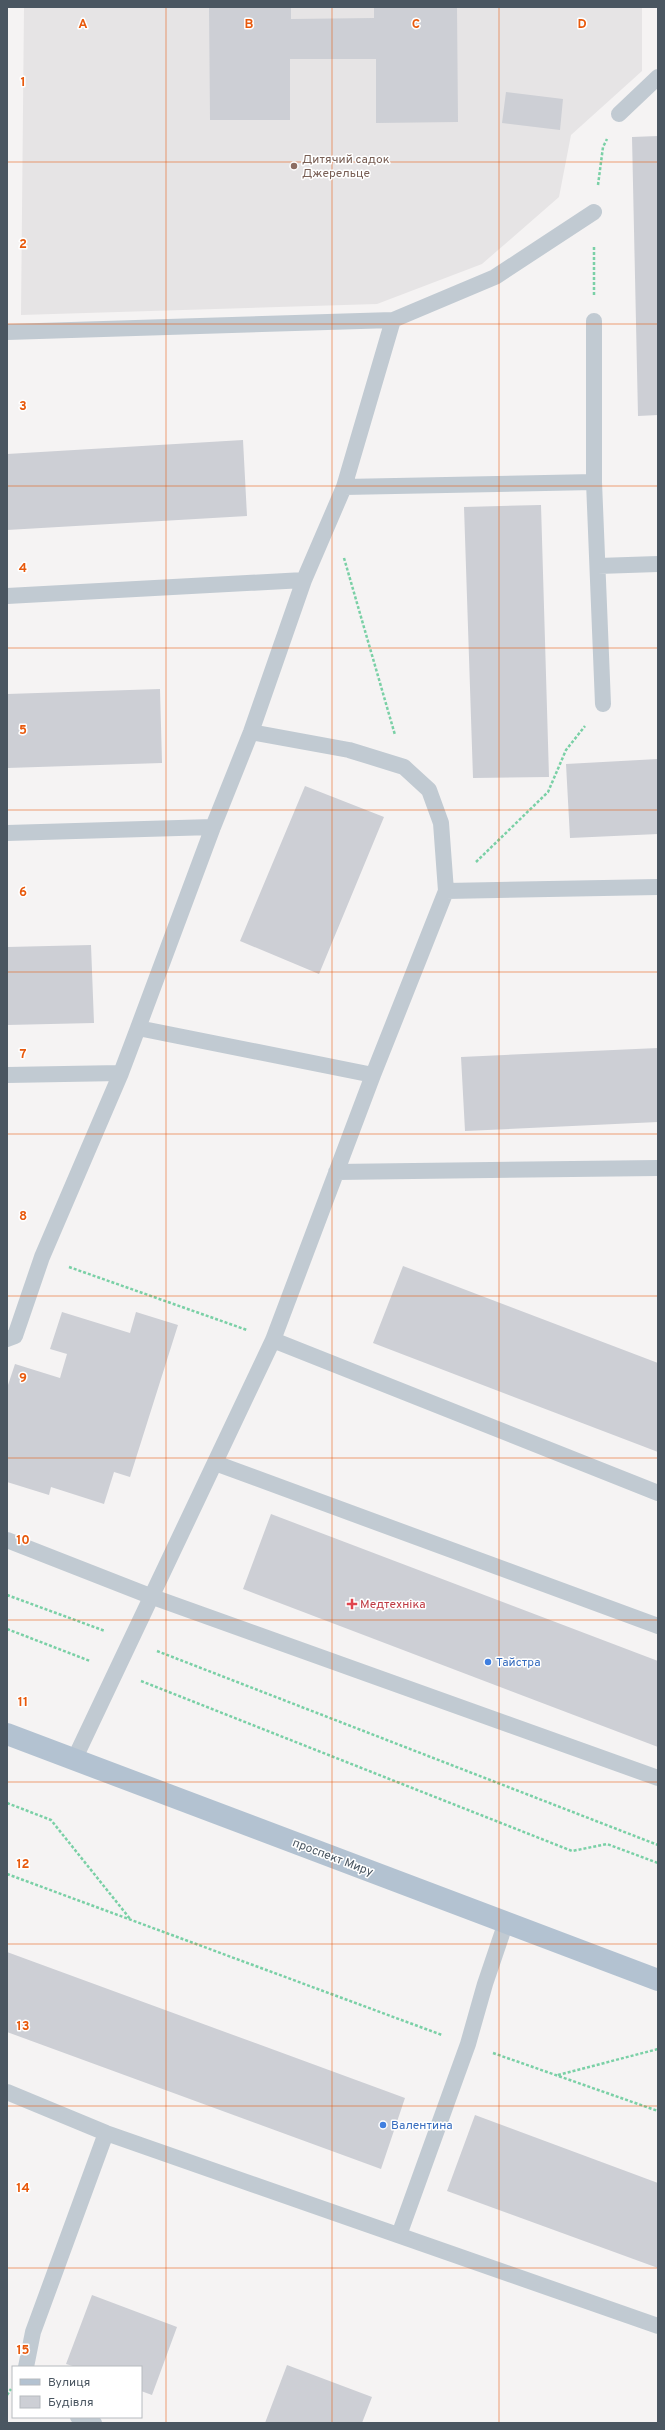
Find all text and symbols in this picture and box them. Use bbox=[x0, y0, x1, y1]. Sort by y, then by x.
text: A bbox=[78, 17, 88, 33]
text: B bbox=[245, 17, 254, 33]
text: C bbox=[412, 17, 420, 33]
text: D bbox=[577, 17, 587, 33]
text: 1 bbox=[20, 75, 26, 91]
place label: Дитячий садок Джерельце bbox=[302, 152, 390, 182]
marker: Дитячий садок Джерельце bbox=[289, 161, 299, 171]
text: 2 bbox=[19, 237, 27, 253]
text: 3 bbox=[19, 399, 27, 415]
text: 4 bbox=[19, 561, 27, 577]
text: 5 bbox=[19, 723, 27, 739]
text: 6 bbox=[19, 885, 27, 901]
text: 7 bbox=[20, 1047, 27, 1063]
text: 8 bbox=[19, 1209, 27, 1225]
text: 9 bbox=[19, 1371, 27, 1387]
text: 10 bbox=[16, 1533, 30, 1549]
place label: Медтехніка bbox=[360, 1597, 426, 1613]
marker: Медтехніка bbox=[347, 1599, 357, 1609]
place label: Тайстра bbox=[496, 1655, 541, 1671]
marker: Тайстра bbox=[483, 1657, 493, 1667]
text: 11 bbox=[18, 1695, 28, 1711]
street label: проспект Миру bbox=[290, 1835, 375, 1881]
text: 12 bbox=[16, 1857, 30, 1873]
text: 13 bbox=[17, 2019, 30, 2035]
place label: Валентина bbox=[391, 2118, 453, 2134]
marker: Валентина bbox=[378, 2120, 388, 2130]
text: 14 bbox=[16, 2181, 30, 2197]
text: 15 bbox=[16, 2343, 30, 2359]
legend bbox=[12, 2366, 142, 2418]
text: Вулиця bbox=[48, 2375, 90, 2391]
text: Будівля bbox=[48, 2395, 94, 2411]

